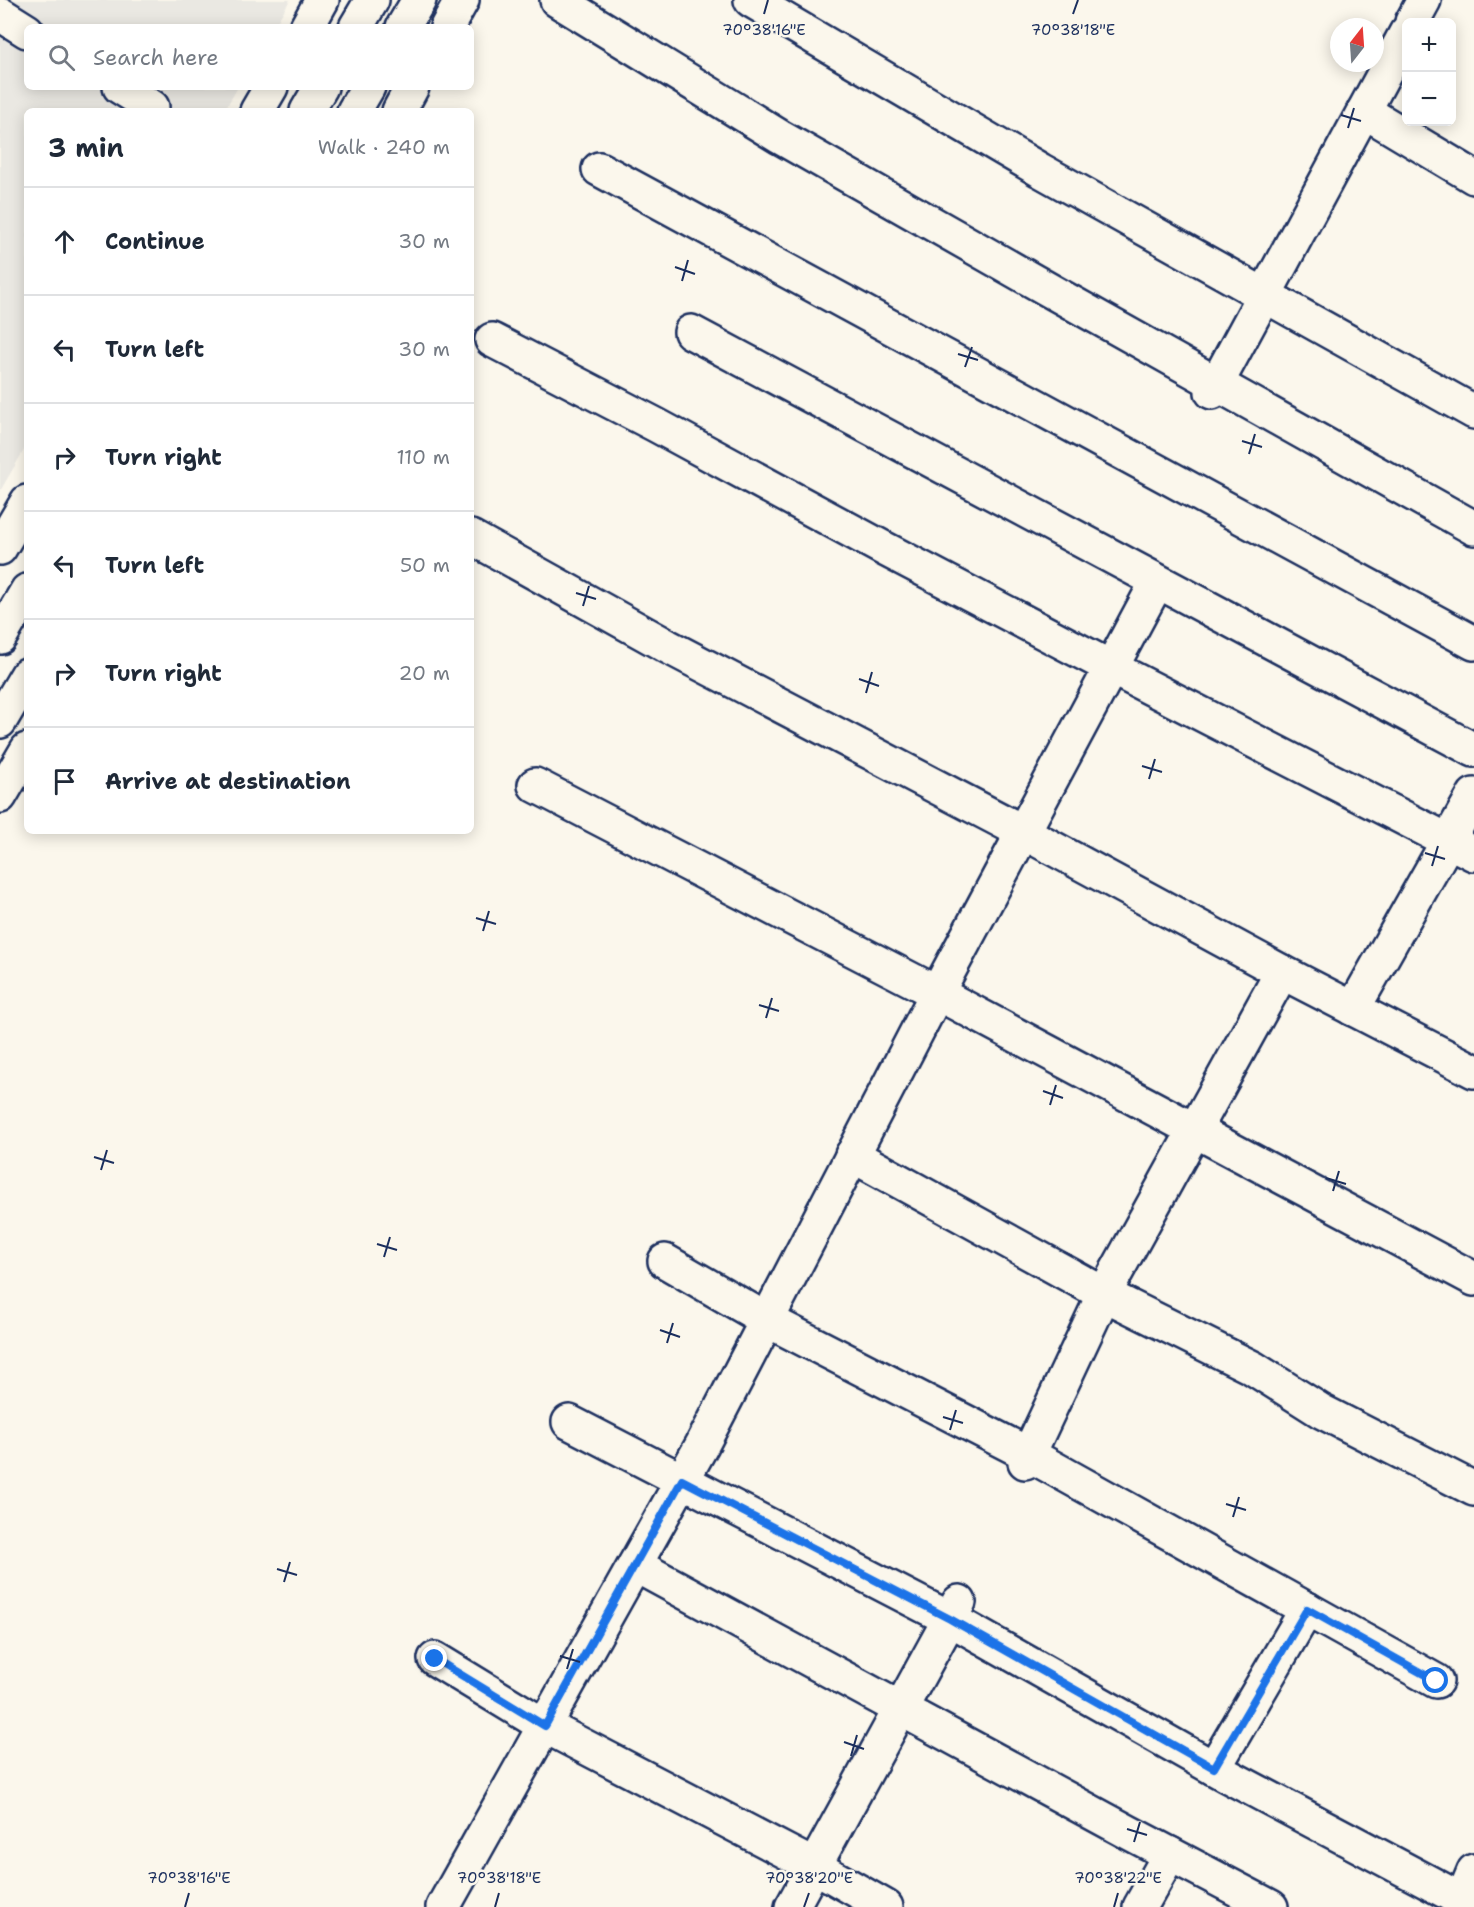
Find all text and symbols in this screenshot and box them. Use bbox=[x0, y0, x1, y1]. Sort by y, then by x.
north arrow bbox=[1330, 18, 1384, 72]
map controls bbox=[1402, 18, 1456, 126]
button: + bbox=[1402, 18, 1456, 72]
text: 70°38'16"E bbox=[722, 20, 806, 40]
text: 70°38'18"E bbox=[1031, 20, 1115, 40]
search box bbox=[24, 24, 474, 90]
icon: search bbox=[45, 41, 78, 74]
text: Search here bbox=[93, 43, 219, 72]
button: − bbox=[1402, 72, 1456, 126]
text: 3 min bbox=[48, 130, 124, 165]
text: Walk · 240 m bbox=[318, 134, 450, 160]
icon: ahead bbox=[48, 225, 81, 258]
text: Continue bbox=[105, 227, 205, 256]
text: 30 m bbox=[398, 228, 450, 254]
icon: left bbox=[48, 333, 81, 366]
text: Turn left bbox=[105, 335, 204, 364]
text: 30 m bbox=[398, 336, 450, 362]
icon: right bbox=[48, 441, 81, 474]
text: Turn right bbox=[105, 443, 222, 472]
text: 110 m bbox=[396, 444, 450, 470]
icon: left bbox=[48, 549, 81, 582]
text: Turn left bbox=[105, 551, 204, 580]
text: 50 m bbox=[400, 552, 450, 578]
icon: right bbox=[48, 657, 81, 690]
text: Turn right bbox=[105, 659, 222, 688]
text: 20 m bbox=[399, 660, 450, 686]
icon: arrive bbox=[48, 765, 81, 798]
text: Arrive at destination bbox=[105, 767, 351, 796]
route end bbox=[421, 1645, 447, 1671]
route start bbox=[1422, 1667, 1448, 1693]
text: 70°38'16"E bbox=[147, 1868, 231, 1888]
text: 70°38'18"E bbox=[457, 1868, 541, 1888]
text: 70°38'20"E bbox=[765, 1868, 853, 1888]
text: 70°38'22"E bbox=[1074, 1868, 1162, 1888]

